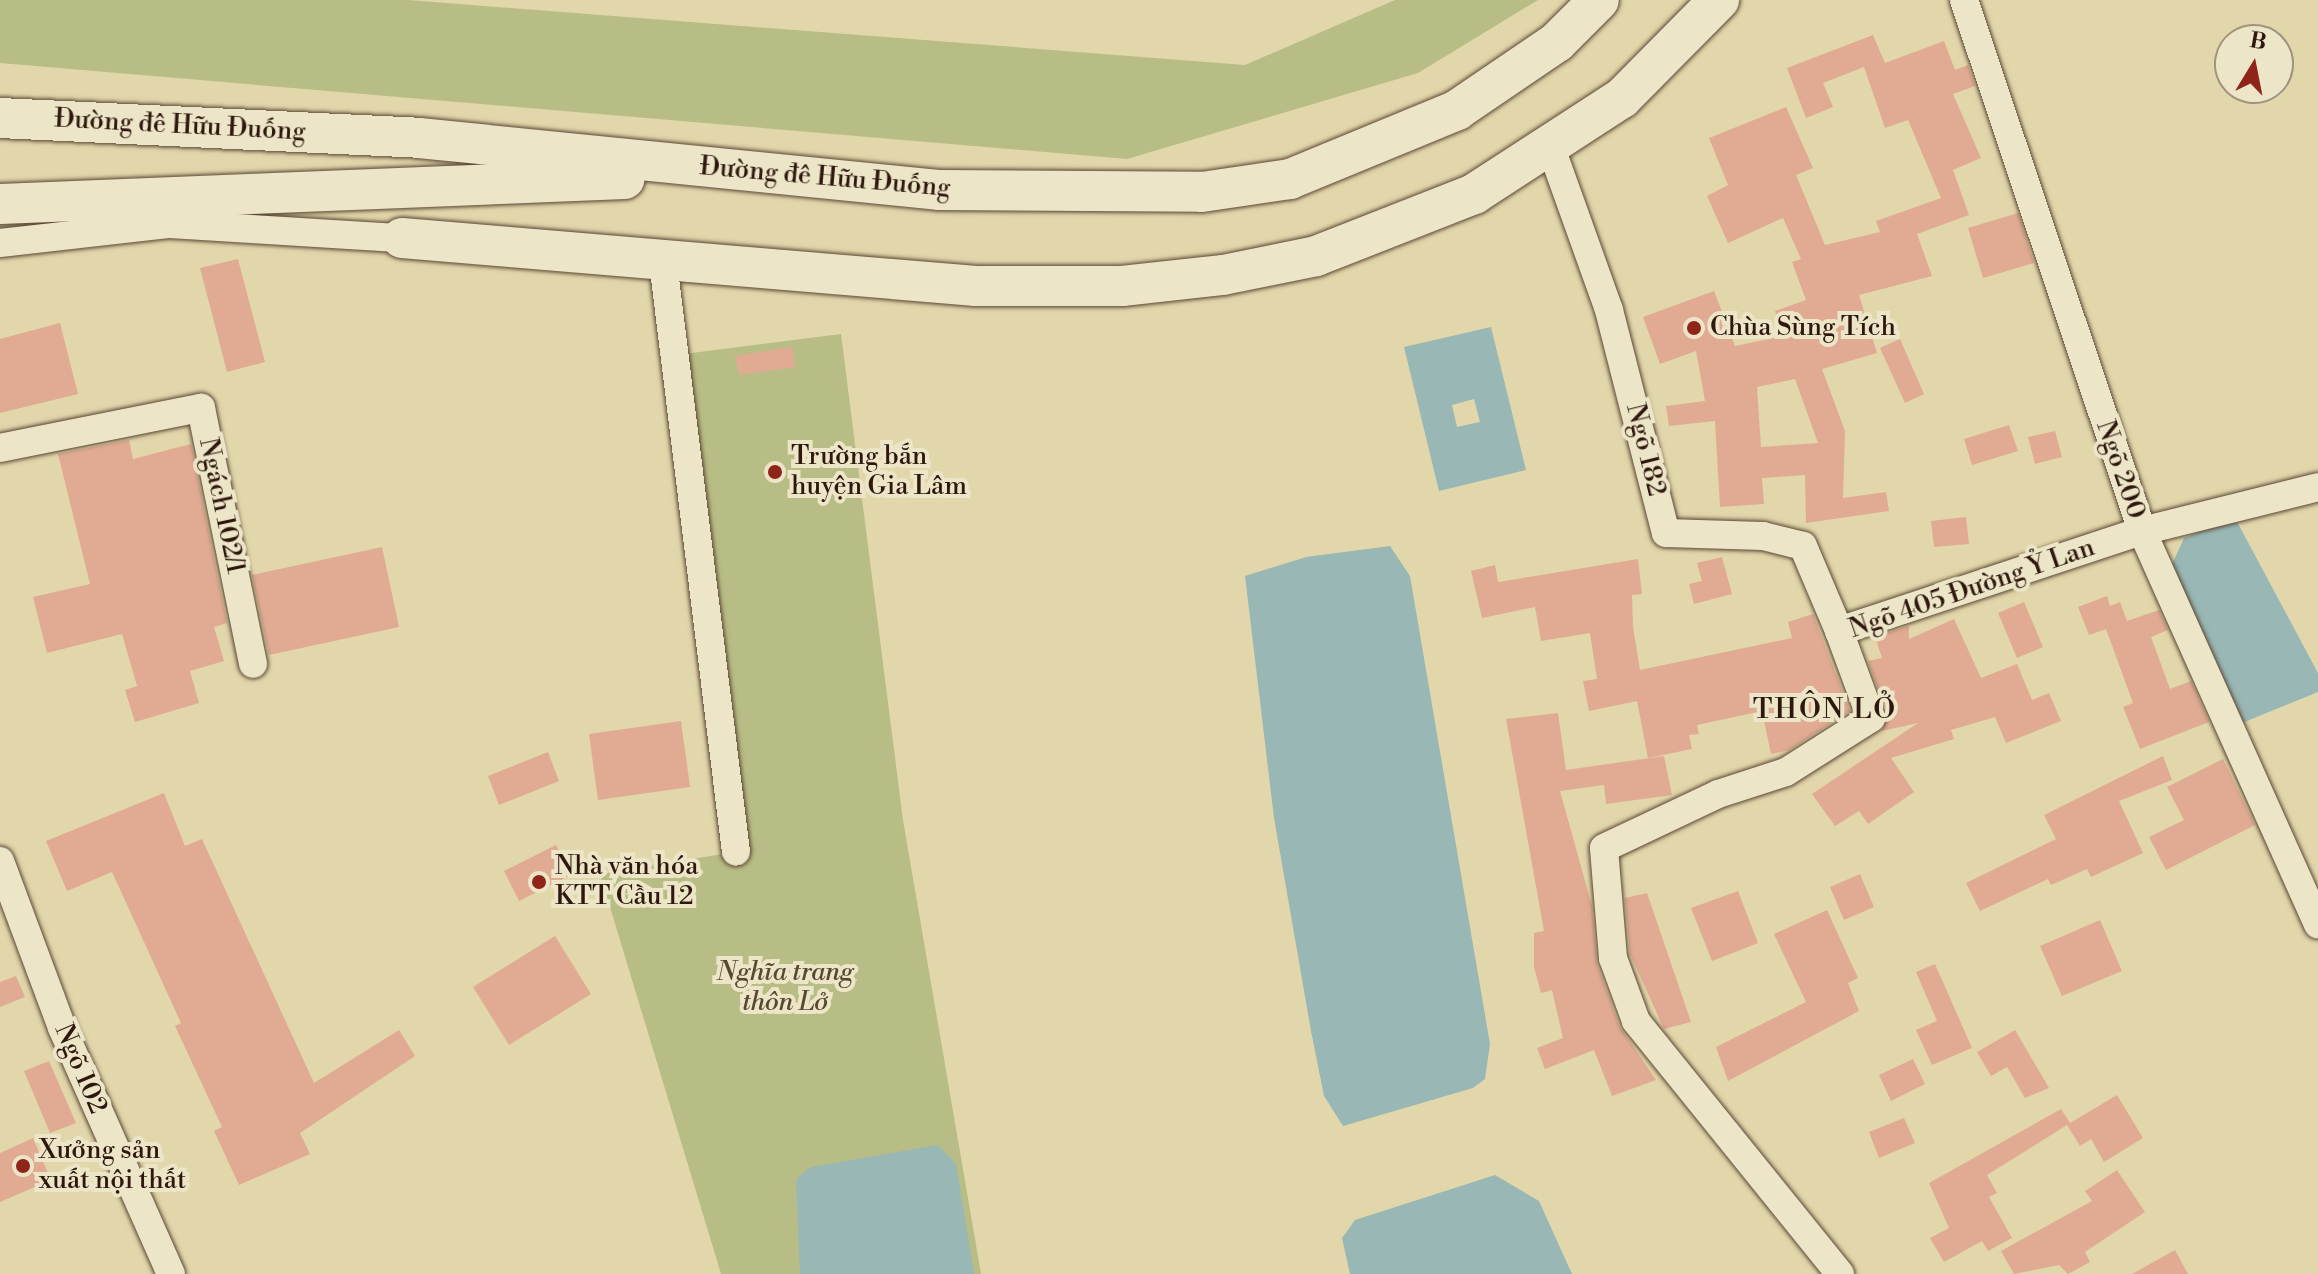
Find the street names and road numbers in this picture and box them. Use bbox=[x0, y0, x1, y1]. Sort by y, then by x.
street label: Đường đê Hữu Đuống bbox=[54, 104, 306, 148]
street label: Đường đê Hữu Đuống bbox=[698, 151, 952, 205]
street label: Ngõ 182 bbox=[1618, 401, 1672, 499]
street label: Ngõ 200 bbox=[2089, 417, 2151, 523]
street label: Ngách 102/1 bbox=[191, 435, 251, 577]
street label: Ngõ 405 Đường Ỷ Lan bbox=[1845, 532, 2099, 646]
street label: Ngõ 102 bbox=[47, 1019, 113, 1119]

